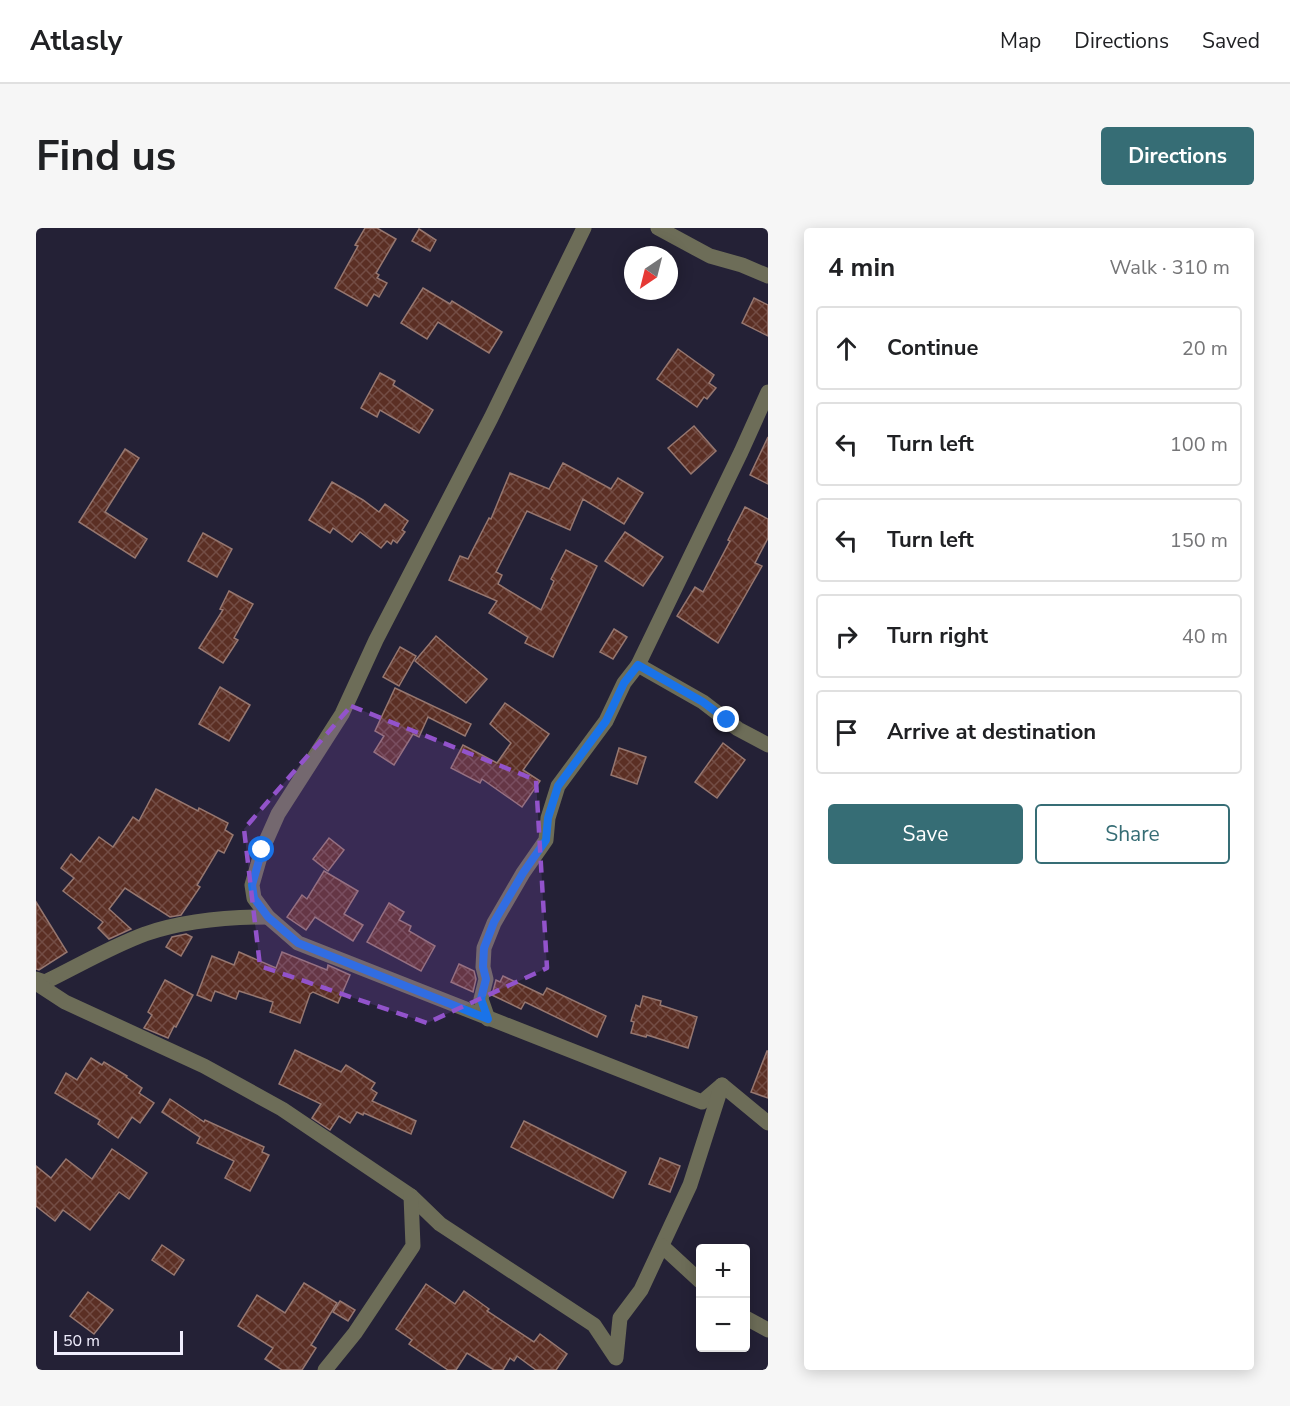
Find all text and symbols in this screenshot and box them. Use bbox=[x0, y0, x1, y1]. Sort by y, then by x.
text: Atlasly bbox=[30, 22, 122, 60]
text: Map bbox=[1000, 27, 1041, 55]
text: Directions bbox=[1074, 27, 1169, 55]
text: Saved bbox=[1202, 27, 1260, 55]
button: Directions bbox=[1101, 127, 1254, 185]
text: Find us bbox=[36, 128, 176, 185]
north arrow bbox=[624, 246, 678, 300]
text: 4 min bbox=[828, 250, 895, 285]
text: Walk · 310 m bbox=[1110, 254, 1230, 281]
icon: ahead bbox=[830, 332, 863, 365]
text: Continue bbox=[887, 333, 978, 363]
text: 20 m bbox=[1182, 335, 1228, 362]
icon: left bbox=[830, 428, 863, 461]
text: Turn left bbox=[887, 429, 974, 459]
text: 100 m bbox=[1170, 431, 1228, 458]
icon: left bbox=[830, 524, 863, 557]
text: Turn left bbox=[887, 525, 974, 555]
text: 150 m bbox=[1170, 527, 1228, 554]
icon: right bbox=[830, 620, 863, 653]
text: Turn right bbox=[887, 621, 988, 651]
text: 40 m bbox=[1182, 623, 1228, 650]
route end bbox=[713, 706, 739, 732]
icon: arrive bbox=[830, 716, 863, 749]
text: Arrive at destination bbox=[887, 717, 1096, 747]
button: Save bbox=[828, 804, 1023, 864]
button: Share bbox=[1035, 804, 1230, 864]
route start bbox=[248, 836, 274, 862]
map controls bbox=[696, 1244, 750, 1352]
button: + bbox=[696, 1244, 750, 1298]
button: − bbox=[696, 1298, 750, 1352]
scale bar bbox=[54, 1328, 183, 1356]
text: 50 m bbox=[63, 1330, 100, 1352]

